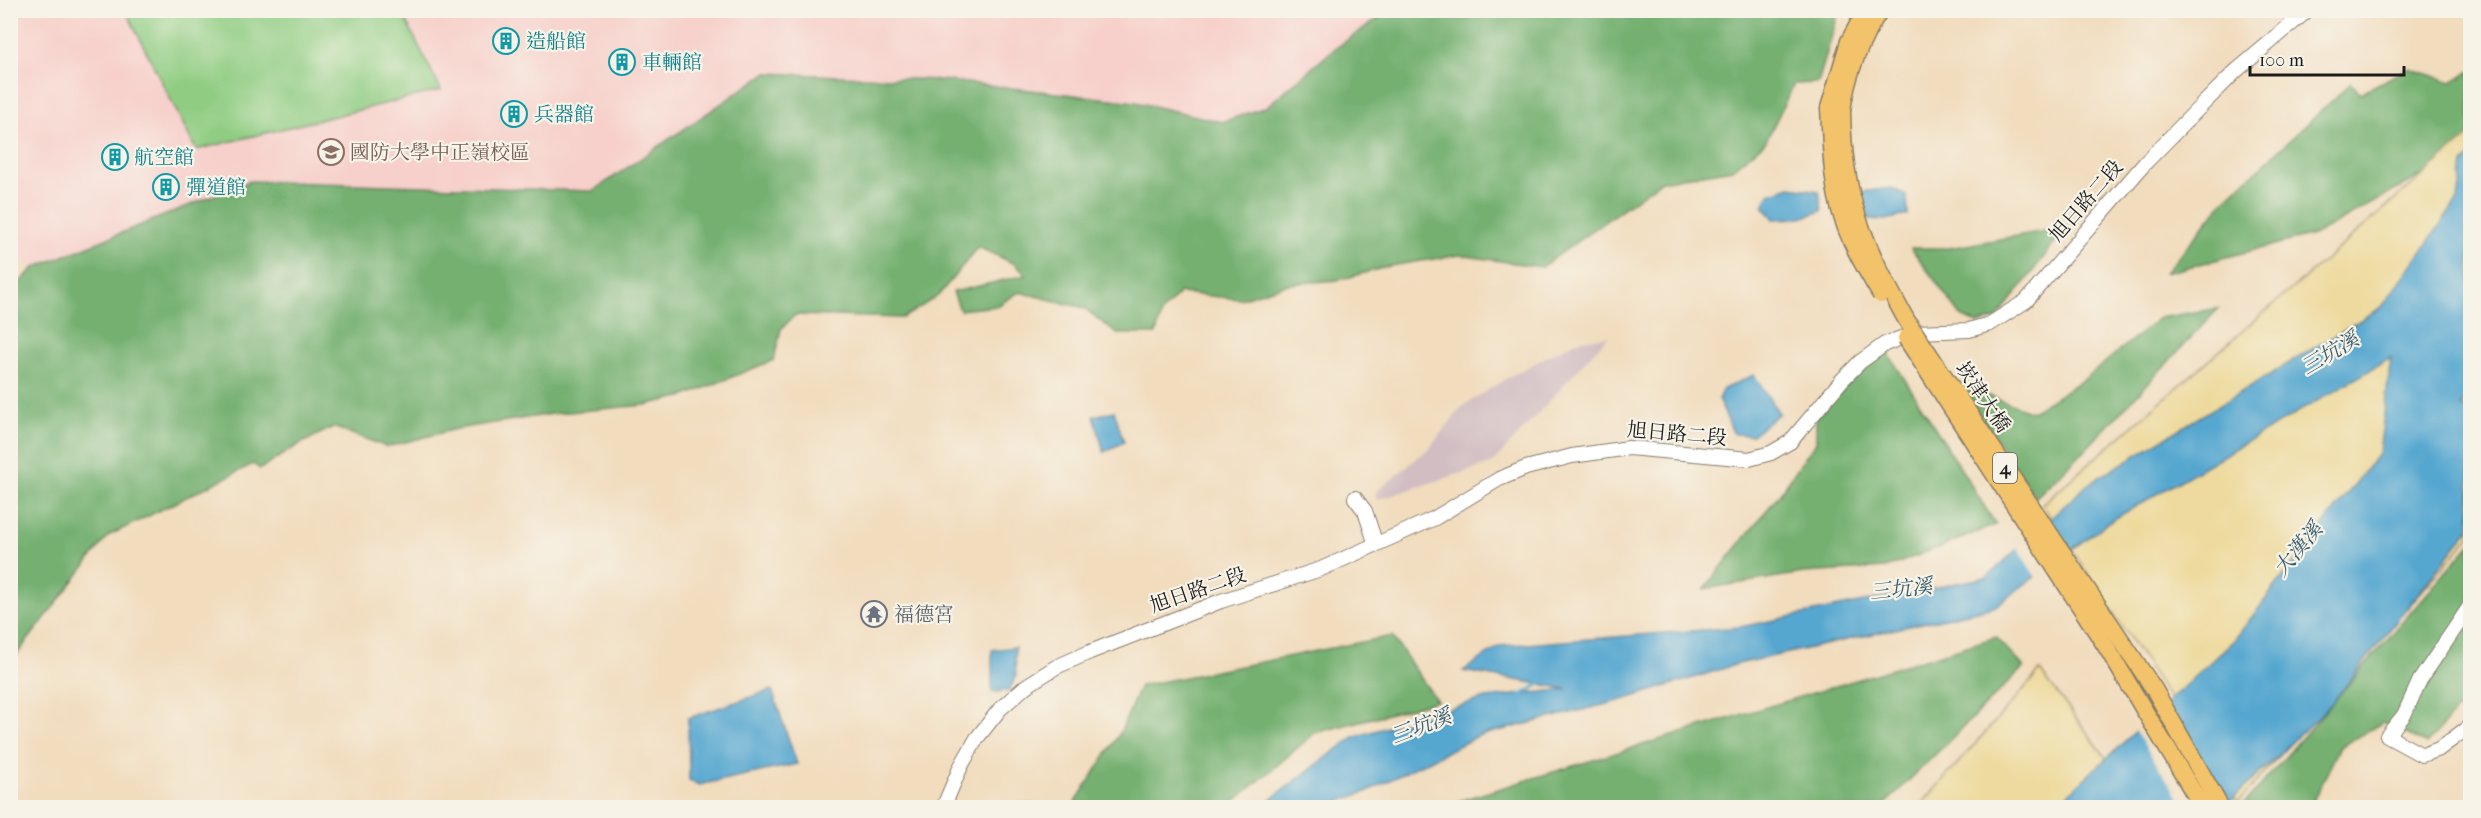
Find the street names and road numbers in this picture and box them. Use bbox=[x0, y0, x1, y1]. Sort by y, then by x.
street label: 旭日路二段 bbox=[2045, 156, 2127, 246]
street label: 崁津大橋 bbox=[1951, 357, 2015, 437]
street label: 旭日路二段 bbox=[1626, 418, 1728, 450]
road number: 4 bbox=[1993, 453, 2017, 483]
street label: 旭日路二段 bbox=[1147, 563, 1249, 617]

